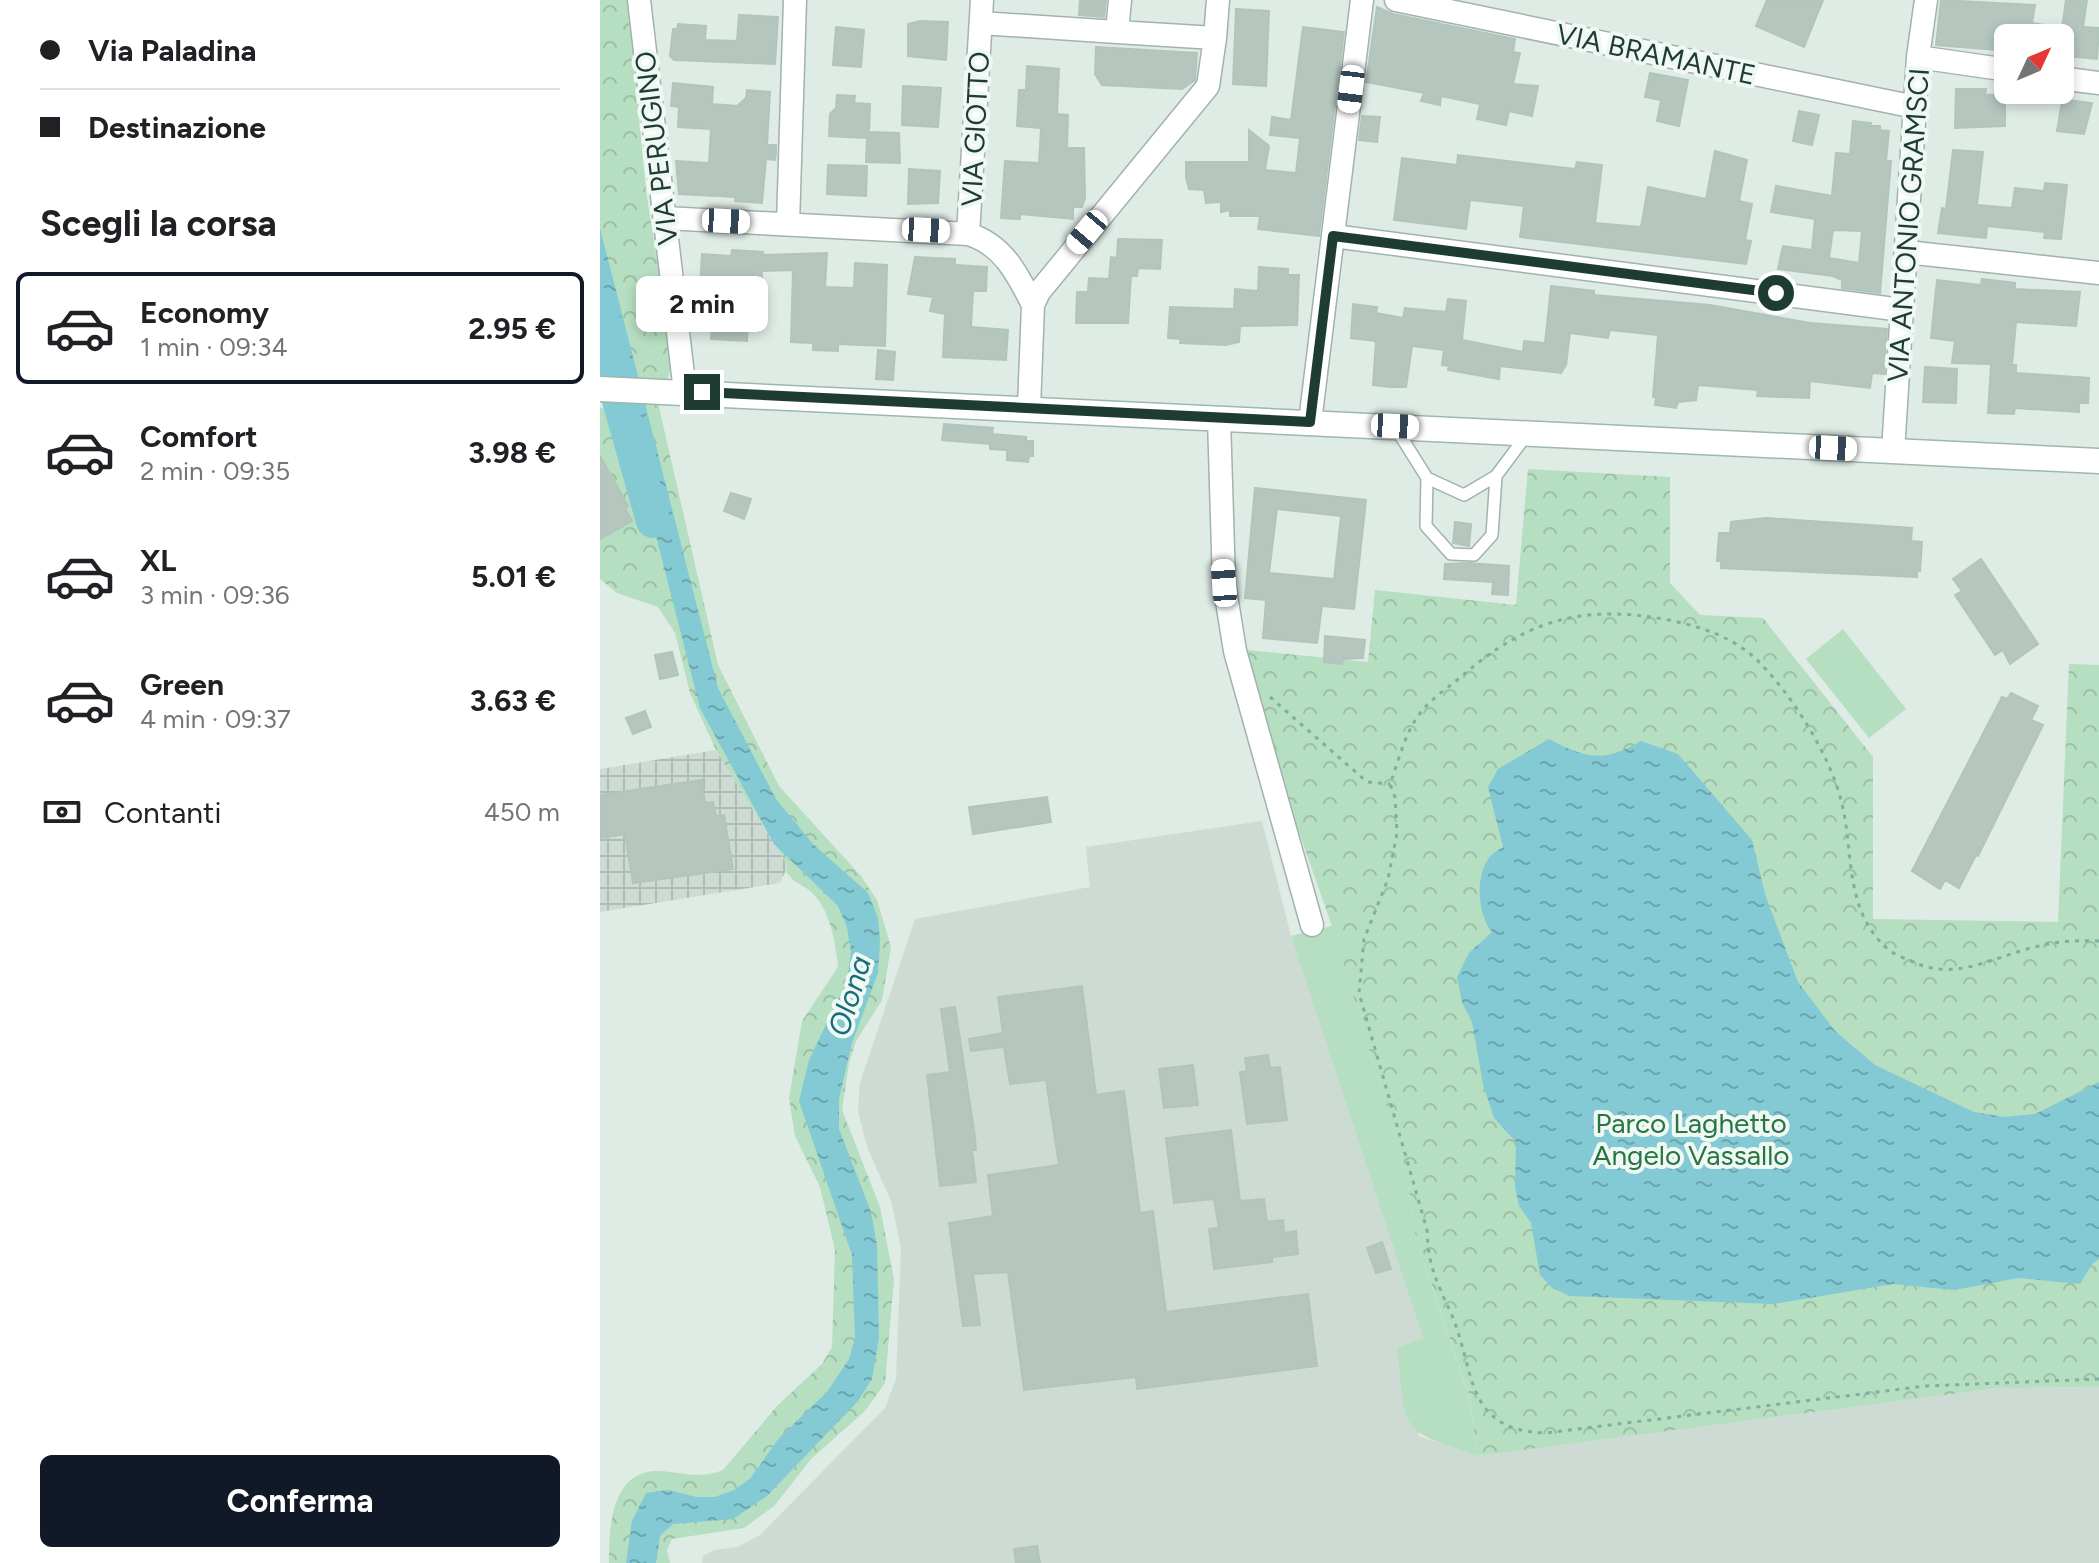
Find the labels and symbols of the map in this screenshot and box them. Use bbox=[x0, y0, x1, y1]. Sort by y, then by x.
street label: VIA BRAMANTE bbox=[1553, 16, 1759, 92]
north arrow bbox=[1994, 24, 2074, 104]
street label: VIA PERUGINO bbox=[627, 49, 685, 247]
street label: VIA GIOTTO bbox=[954, 51, 996, 207]
car bbox=[1336, 64, 1366, 114]
street label: VIA ANTONIO GRAMSCI bbox=[1880, 67, 1936, 383]
car bbox=[1062, 206, 1112, 258]
car bbox=[701, 208, 751, 234]
car bbox=[901, 217, 951, 243]
route start bbox=[1758, 275, 1794, 311]
callout: 2 min bbox=[636, 276, 768, 332]
route end bbox=[684, 374, 720, 410]
car bbox=[1370, 413, 1420, 439]
car bbox=[1808, 435, 1858, 461]
car bbox=[1210, 558, 1238, 608]
water label: Olona bbox=[820, 951, 879, 1040]
park label: Parco Laghetto Angelo Vassallo bbox=[1592, 1106, 1790, 1172]

